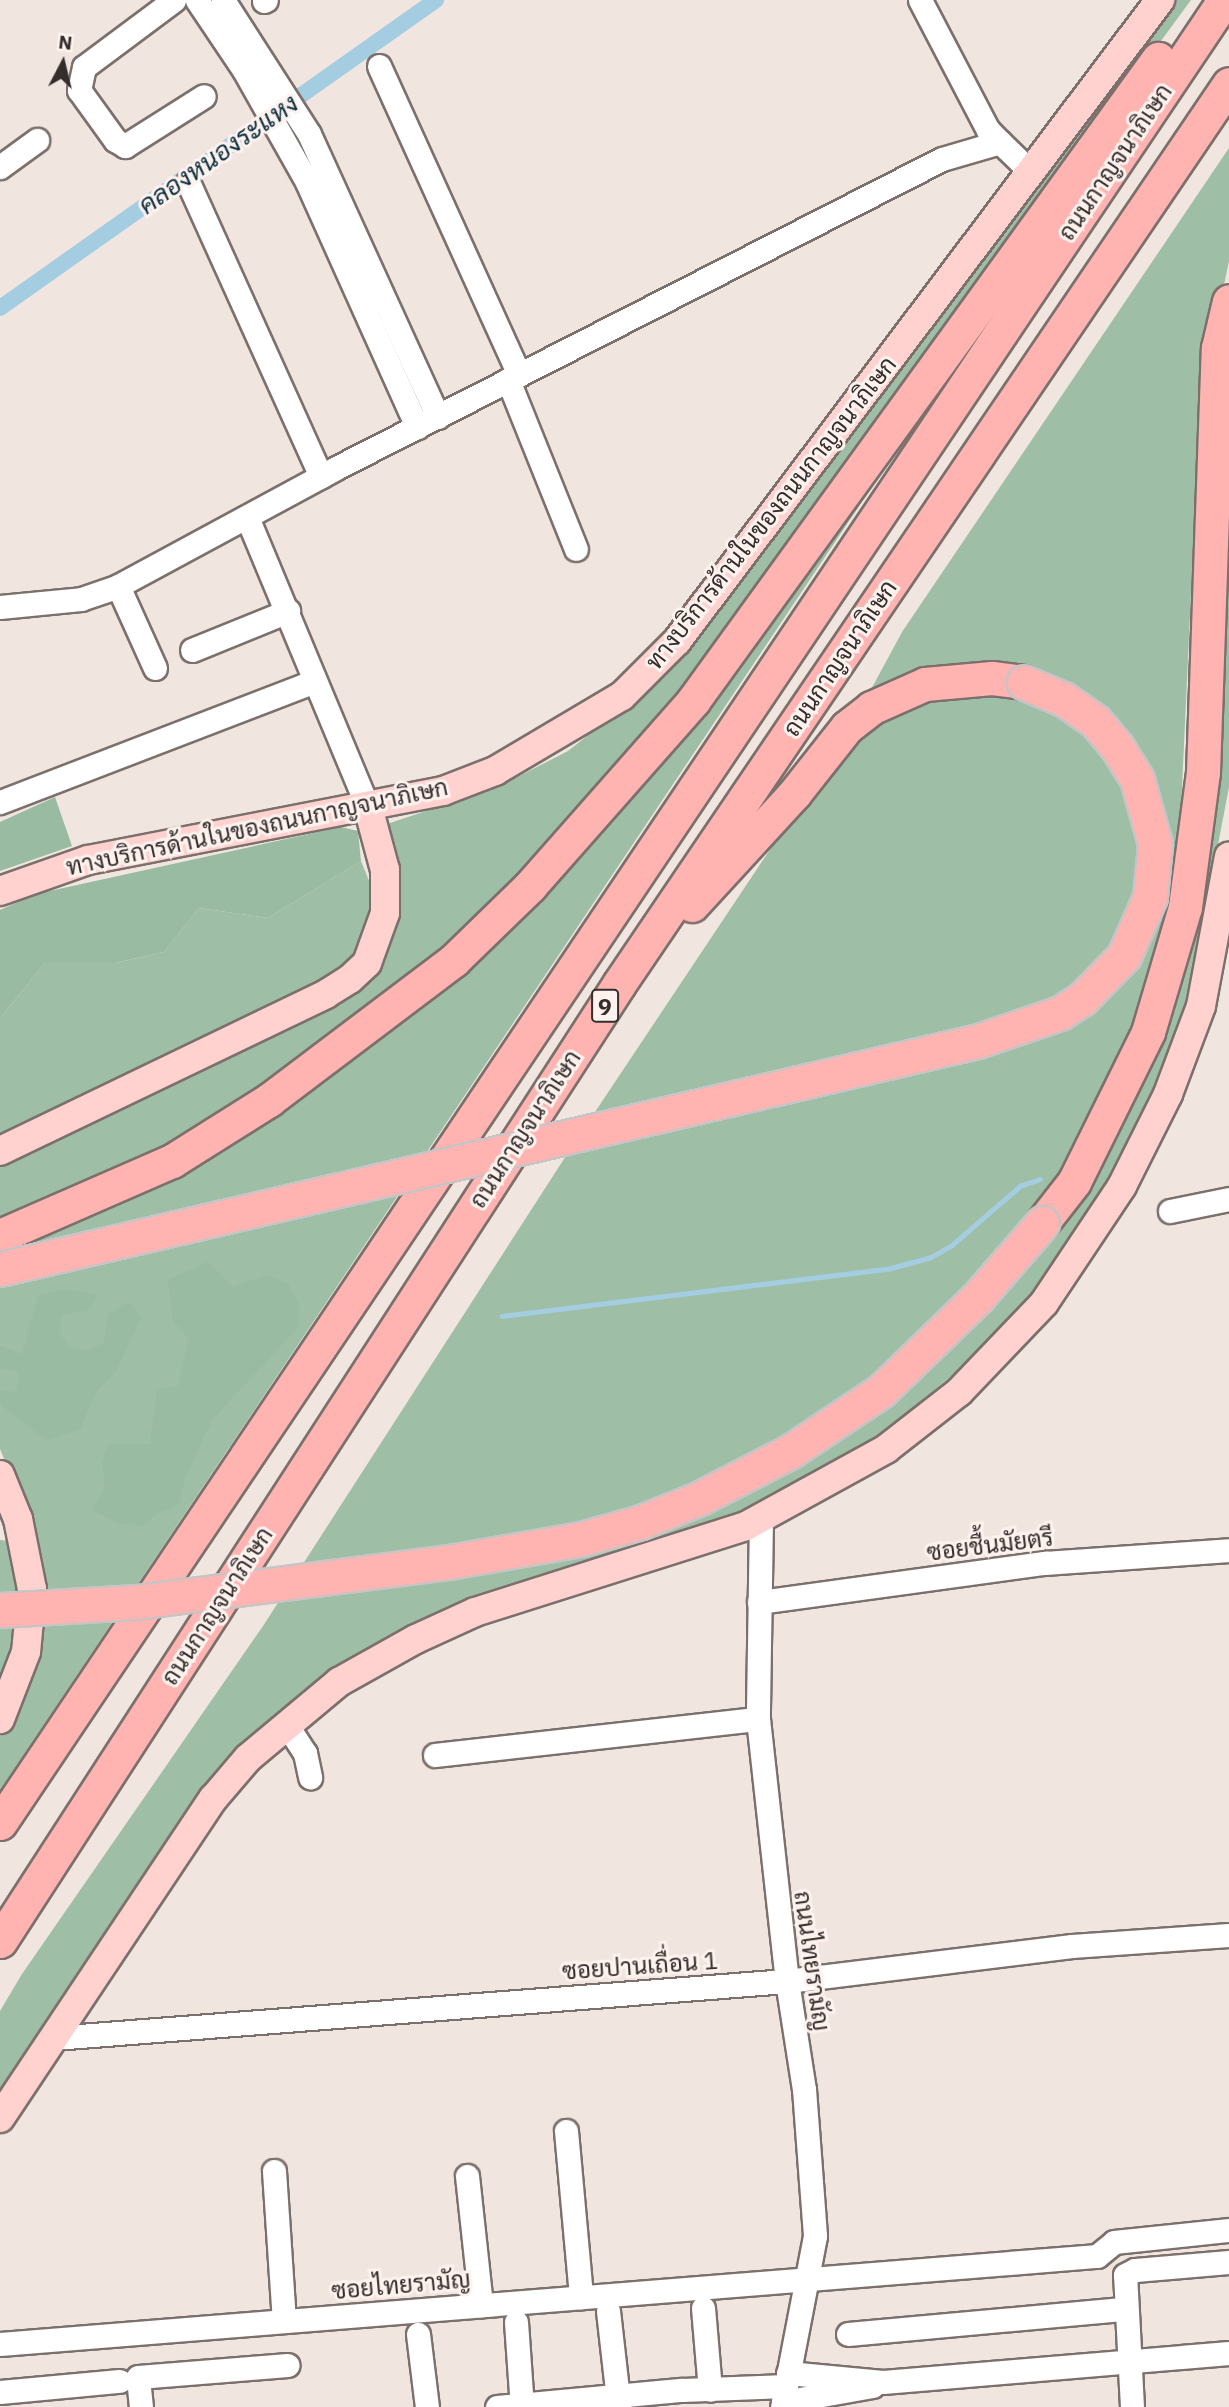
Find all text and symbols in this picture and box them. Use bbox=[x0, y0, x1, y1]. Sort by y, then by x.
north arrow bbox=[28, 28, 98, 98]
text: N bbox=[57, 29, 74, 55]
street label: ถนนกาญจนาภิเษก bbox=[1052, 78, 1178, 246]
water label: คลองหนองระแหง bbox=[132, 87, 304, 221]
street label: ทางบริการด้านในของถนนกาญจนาภิเษก bbox=[640, 351, 902, 675]
street label: ถนนกาญจนาภิเษก bbox=[777, 574, 903, 742]
street label: ทางบริการด้านในของถนนกาญจนาภิเษก bbox=[63, 772, 451, 882]
road number: 9 bbox=[591, 987, 619, 1026]
street label: ถนนกาญจนาภิเษก bbox=[463, 1045, 587, 1213]
street label: ถนนกาญจนาภิเษก bbox=[155, 1522, 279, 1690]
street label: ซอยชื้นมัยตรี bbox=[925, 1523, 1055, 1567]
street label: ถนนไทยรามัญ bbox=[788, 1889, 836, 2033]
street label: ซอยปานเถื่อน 1 bbox=[561, 1946, 719, 1986]
street label: ซอยไทยรามัญ bbox=[330, 2265, 472, 2305]

